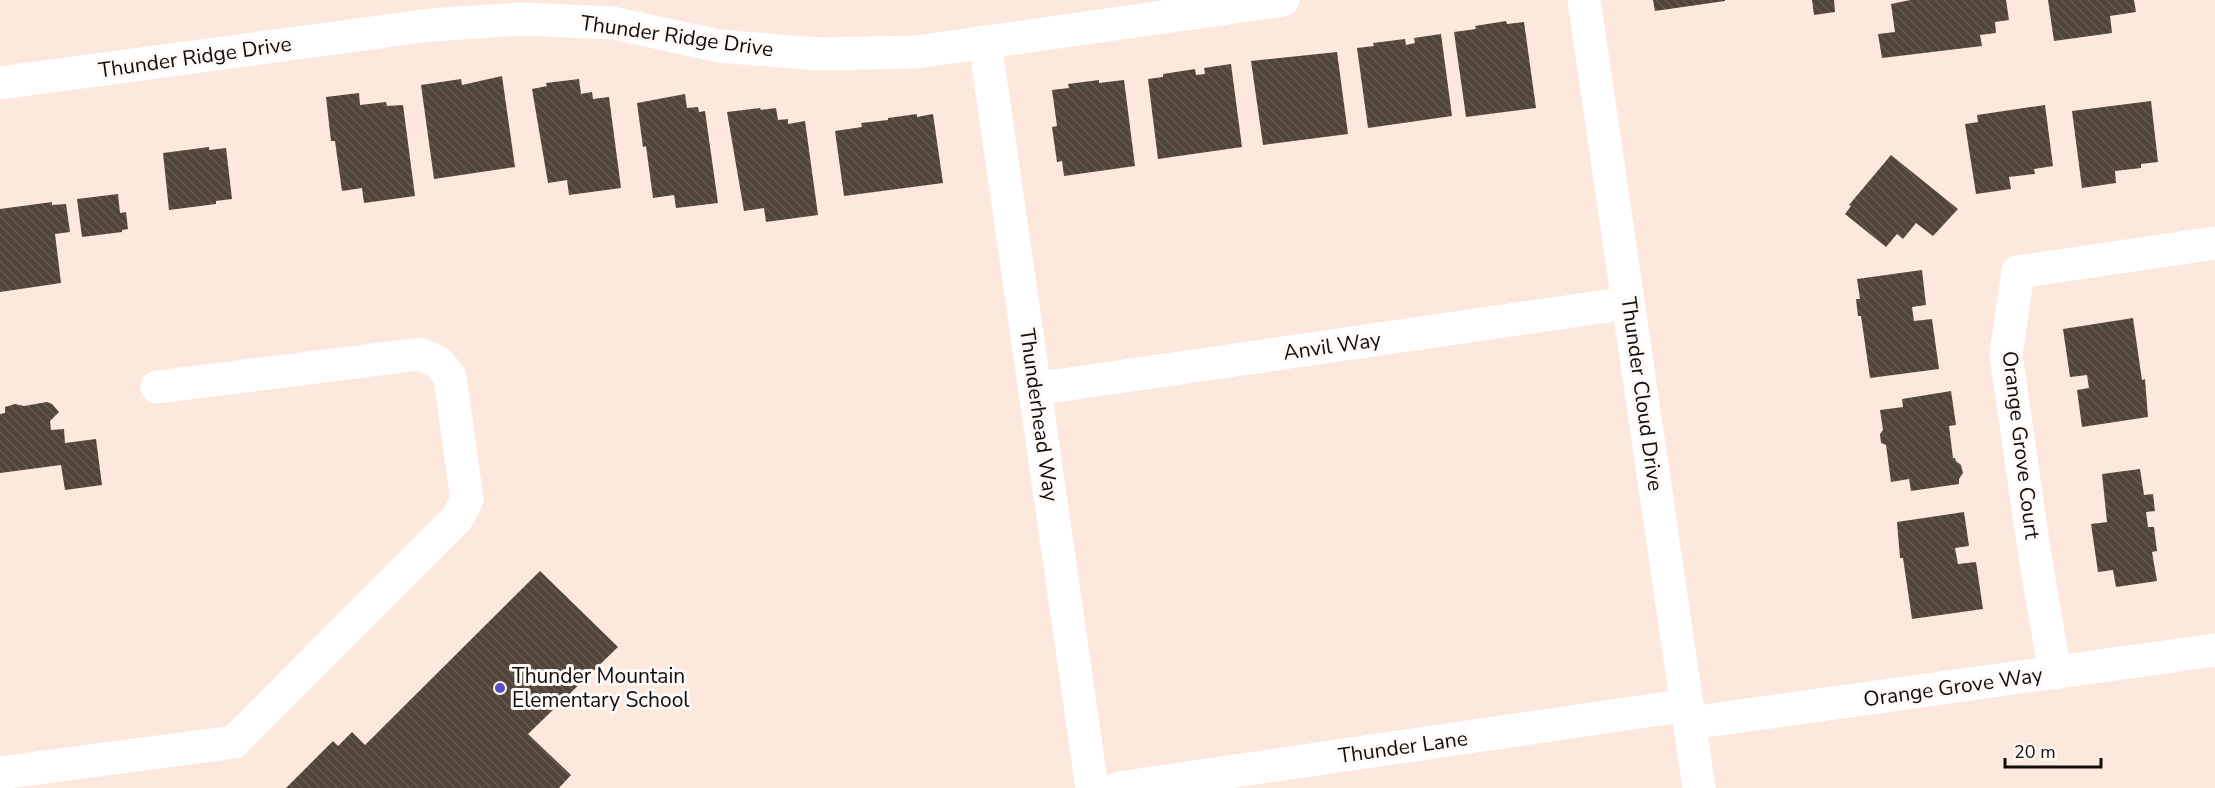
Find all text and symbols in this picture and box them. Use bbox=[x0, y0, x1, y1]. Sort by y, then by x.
street label: Thunder Ridge Drive bbox=[579, 9, 775, 63]
street label: Thunder Ridge Drive bbox=[97, 30, 293, 84]
street label: Thunder Cloud Drive bbox=[1615, 295, 1669, 493]
street label: Anvil Way bbox=[1281, 325, 1383, 367]
street label: Thunderhead Way bbox=[1013, 326, 1065, 504]
street label: Orange Grove Court bbox=[1996, 349, 2046, 541]
street label: Orange Grove Way bbox=[1862, 661, 2045, 713]
place label: Thunder Mountain Elementary School bbox=[512, 662, 690, 714]
marker: Thunder Mountain Elementary School bbox=[493, 681, 507, 695]
street label: Thunder Lane bbox=[1337, 724, 1469, 770]
scale bar bbox=[2005, 731, 2101, 769]
text: 20 m bbox=[2014, 740, 2056, 764]

